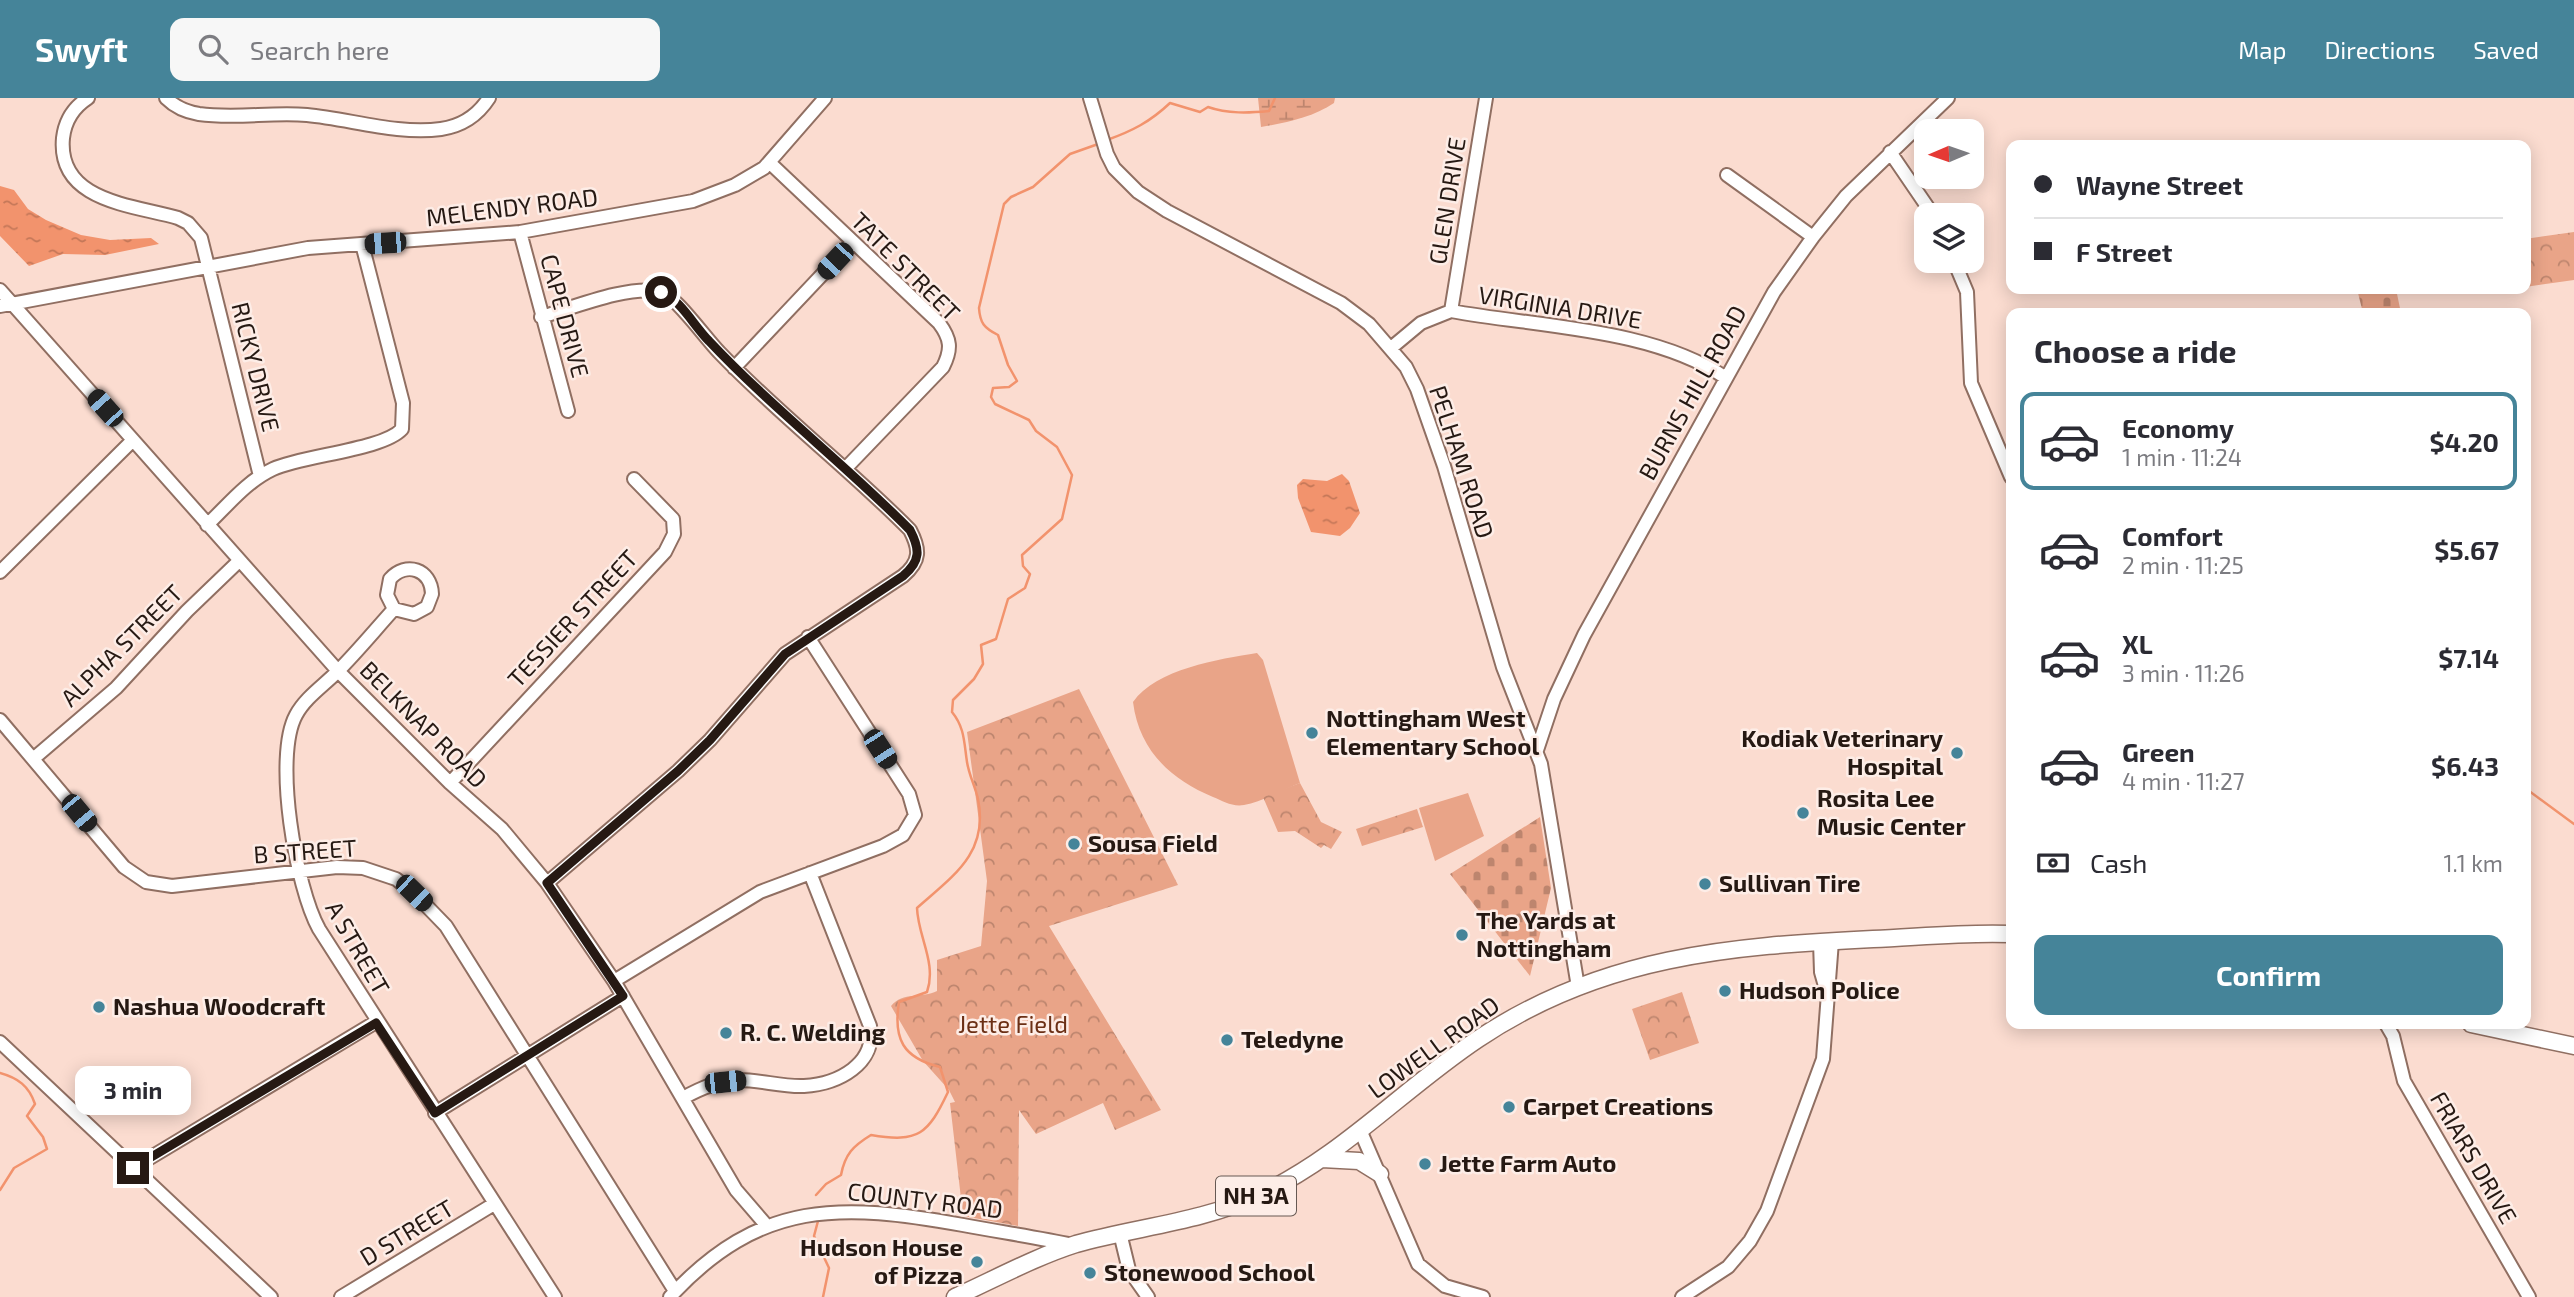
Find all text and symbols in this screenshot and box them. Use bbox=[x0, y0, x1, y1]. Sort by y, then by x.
search box bbox=[170, 18, 660, 81]
text: Swyft bbox=[35, 29, 128, 69]
icon: search bbox=[194, 30, 232, 68]
text: Search here bbox=[250, 34, 390, 65]
text: Map bbox=[2238, 35, 2286, 64]
text: Directions bbox=[2324, 35, 2435, 64]
text: Saved bbox=[2473, 35, 2539, 64]
north arrow bbox=[1914, 119, 1984, 189]
map controls bbox=[1914, 119, 1984, 273]
street label: GLEN DRIVE bbox=[1422, 135, 1471, 266]
text: Wayne Street bbox=[2076, 169, 2243, 200]
street label: MELENDY ROAD bbox=[424, 182, 599, 231]
button: layers bbox=[1914, 203, 1984, 273]
street label: TATE STREET bbox=[846, 206, 966, 326]
car bbox=[364, 231, 407, 255]
text: F Street bbox=[2076, 236, 2172, 267]
car bbox=[813, 238, 858, 284]
street label: CAPE DRIVE bbox=[535, 251, 596, 381]
route start bbox=[645, 276, 677, 308]
street label: VIRGINIA DRIVE bbox=[1476, 279, 1644, 334]
street label: RICKY DRIVE bbox=[226, 299, 287, 434]
street label: BURNS HILL ROAD bbox=[1632, 300, 1752, 485]
text: Choose a ride bbox=[2034, 331, 2237, 369]
street label: PELHAM ROAD bbox=[1424, 381, 1501, 542]
car bbox=[84, 385, 127, 431]
icon: car bbox=[2038, 410, 2101, 473]
text: Economy bbox=[2122, 412, 2234, 443]
text: $4.20 bbox=[2430, 426, 2499, 457]
text: 1 min · 11:24 bbox=[2122, 443, 2242, 471]
icon: car bbox=[2038, 518, 2101, 581]
text: Comfort bbox=[2122, 520, 2223, 551]
text: $5.67 bbox=[2434, 534, 2499, 565]
street label: TESSIER STREET bbox=[501, 543, 643, 693]
text: 2 min · 11:25 bbox=[2122, 551, 2244, 579]
street label: ALPHA STREET bbox=[54, 578, 188, 712]
icon: car bbox=[2038, 626, 2101, 689]
text: XL bbox=[2122, 628, 2153, 659]
text: $7.14 bbox=[2438, 642, 2499, 673]
street label: BELKNAP ROAD bbox=[355, 654, 494, 793]
text: 3 min · 11:26 bbox=[2122, 659, 2245, 687]
place label: Nottingham West Elementary School bbox=[1326, 703, 1539, 760]
place label: Kodiak Veterinary Hospital bbox=[1741, 723, 1943, 780]
marker: Nottingham West Elementary School bbox=[1304, 725, 1320, 741]
car bbox=[860, 726, 901, 772]
icon: car bbox=[2038, 734, 2101, 797]
text: Green bbox=[2122, 736, 2195, 767]
marker: Kodiak Veterinary Hospital bbox=[1949, 745, 1965, 761]
text: $6.43 bbox=[2431, 750, 2499, 781]
text: 4 min · 11:27 bbox=[2122, 767, 2245, 795]
place label: Rosita Lee Music Center bbox=[1817, 783, 1966, 840]
car bbox=[58, 790, 101, 836]
marker: Rosita Lee Music Center bbox=[1795, 805, 1811, 821]
place label: Sousa Field bbox=[1088, 828, 1218, 857]
street label: B STREET bbox=[252, 832, 357, 869]
marker: Sousa Field bbox=[1066, 836, 1082, 852]
icon: cash bbox=[2034, 844, 2072, 882]
text: Cash bbox=[2090, 847, 2147, 878]
text: 1.1 km bbox=[2443, 849, 2503, 877]
place label: Sullivan Tire bbox=[1719, 868, 1860, 897]
car bbox=[392, 871, 437, 915]
marker: Sullivan Tire bbox=[1697, 876, 1713, 892]
street label: A STREET bbox=[320, 895, 397, 999]
place label: The Yards at Nottingham bbox=[1476, 905, 1616, 962]
marker: The Yards at Nottingham bbox=[1454, 927, 1470, 943]
button: Confirm bbox=[2034, 935, 2503, 1015]
place label: Hudson Police bbox=[1739, 975, 1900, 1004]
marker: Hudson Police bbox=[1717, 983, 1733, 999]
street label: LOWELL ROAD bbox=[1362, 989, 1504, 1104]
place label: Nashua Woodcraft bbox=[113, 991, 326, 1020]
marker: Nashua Woodcraft bbox=[91, 999, 107, 1015]
park label: Jette Field bbox=[958, 1009, 1068, 1038]
place label: R. C. Welding bbox=[740, 1017, 885, 1046]
place label: Teledyne bbox=[1241, 1024, 1344, 1053]
marker: R. C. Welding bbox=[718, 1025, 734, 1041]
marker: Teledyne bbox=[1219, 1032, 1235, 1048]
callout: 3 min bbox=[75, 1066, 191, 1116]
car bbox=[704, 1069, 747, 1095]
text: 3 min bbox=[104, 1076, 162, 1104]
street label: FRIARS DRIVE bbox=[2425, 1086, 2524, 1228]
place label: Carpet Creations bbox=[1523, 1091, 1713, 1120]
marker: Carpet Creations bbox=[1501, 1099, 1517, 1115]
place label: Jette Farm Auto bbox=[1439, 1148, 1616, 1177]
route end bbox=[117, 1152, 149, 1184]
marker: Jette Farm Auto bbox=[1417, 1156, 1433, 1172]
street label: COUNTY ROAD bbox=[846, 1176, 1005, 1223]
road number: NH 3A bbox=[1216, 1176, 1296, 1216]
street label: D STREET bbox=[354, 1192, 458, 1271]
place label: Hudson House of Pizza bbox=[800, 1232, 963, 1289]
marker: Hudson House of Pizza bbox=[969, 1254, 985, 1270]
place label: Stonewood School bbox=[1104, 1257, 1315, 1286]
marker: Stonewood School bbox=[1082, 1265, 1098, 1281]

